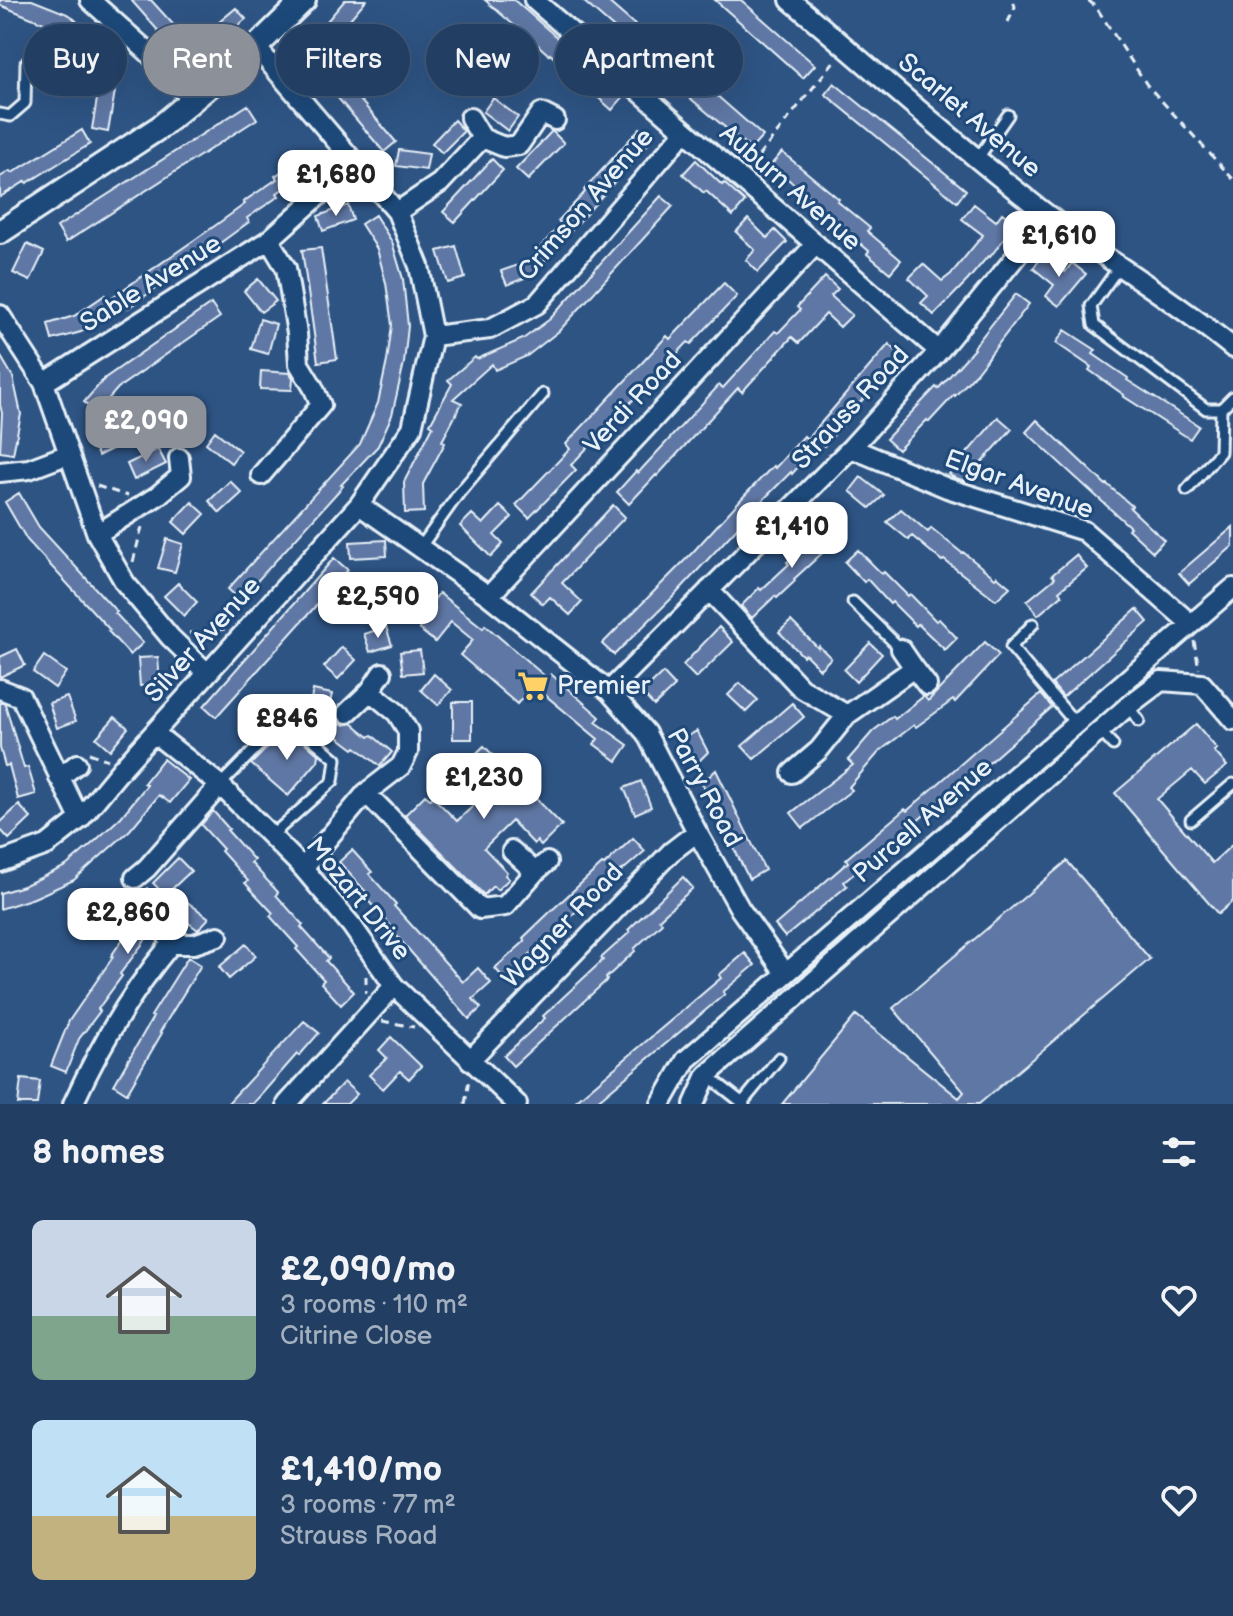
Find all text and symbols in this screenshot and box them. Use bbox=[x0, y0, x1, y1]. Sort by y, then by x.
chip: Buy bbox=[24, 24, 127, 96]
chip: Rent bbox=[143, 24, 260, 96]
chip: Filters bbox=[276, 24, 410, 96]
chip: New bbox=[426, 24, 539, 96]
chip: Apartment bbox=[555, 24, 743, 96]
street label: Scarlet Avenue bbox=[891, 47, 1047, 185]
street label: Auburn Avenue bbox=[713, 118, 867, 258]
street label: Crimson Avenue bbox=[511, 122, 661, 288]
pin: £1,680 bbox=[271, 150, 401, 218]
text: £1,680 bbox=[296, 160, 376, 191]
pin: £1,610 bbox=[994, 211, 1124, 279]
text: £1,610 bbox=[1021, 221, 1097, 252]
street label: Sable Avenue bbox=[75, 228, 227, 340]
street label: Strauss Road bbox=[786, 340, 916, 476]
street label: Verdi Road bbox=[578, 345, 688, 461]
pin: £2,090 bbox=[81, 396, 211, 464]
text: £2,090 bbox=[103, 406, 189, 437]
street label: Elgar Avenue bbox=[940, 444, 1098, 526]
pin: £1,410 bbox=[727, 502, 857, 570]
text: £1,410 bbox=[755, 512, 829, 543]
street label: Silver Avenue bbox=[138, 571, 268, 709]
pin: £2,590 bbox=[313, 572, 443, 640]
text: £2,590 bbox=[336, 582, 420, 613]
supermarket icon: Premier bbox=[516, 669, 550, 703]
place label: Premier bbox=[557, 671, 651, 702]
pin: £846 bbox=[240, 694, 334, 762]
text: £846 bbox=[256, 704, 318, 735]
street label: Parry Road bbox=[660, 723, 748, 853]
street label: Purcell Avenue bbox=[847, 752, 999, 890]
pin: £1,230 bbox=[419, 753, 549, 821]
text: £1,230 bbox=[444, 763, 524, 794]
street label: Mozart Drive bbox=[299, 831, 417, 967]
street label: Wagner Road bbox=[496, 857, 630, 995]
pin: £2,860 bbox=[63, 888, 193, 956]
text: £2,860 bbox=[85, 898, 171, 929]
icon: filters bbox=[1157, 1130, 1201, 1174]
text: 8 homes bbox=[32, 1132, 165, 1173]
text: £2,090/mo bbox=[280, 1249, 456, 1290]
icon: home bbox=[96, 1252, 192, 1348]
icon: heart bbox=[1157, 1278, 1201, 1322]
text: 3 rooms · 110 m² bbox=[280, 1290, 468, 1321]
text: Citrine Close bbox=[280, 1321, 432, 1352]
text: £1,410/mo bbox=[280, 1449, 442, 1490]
icon: home bbox=[96, 1452, 192, 1548]
icon: heart bbox=[1157, 1478, 1201, 1522]
text: 3 rooms · 77 m² bbox=[280, 1490, 456, 1521]
text: Strauss Road bbox=[280, 1521, 437, 1552]

